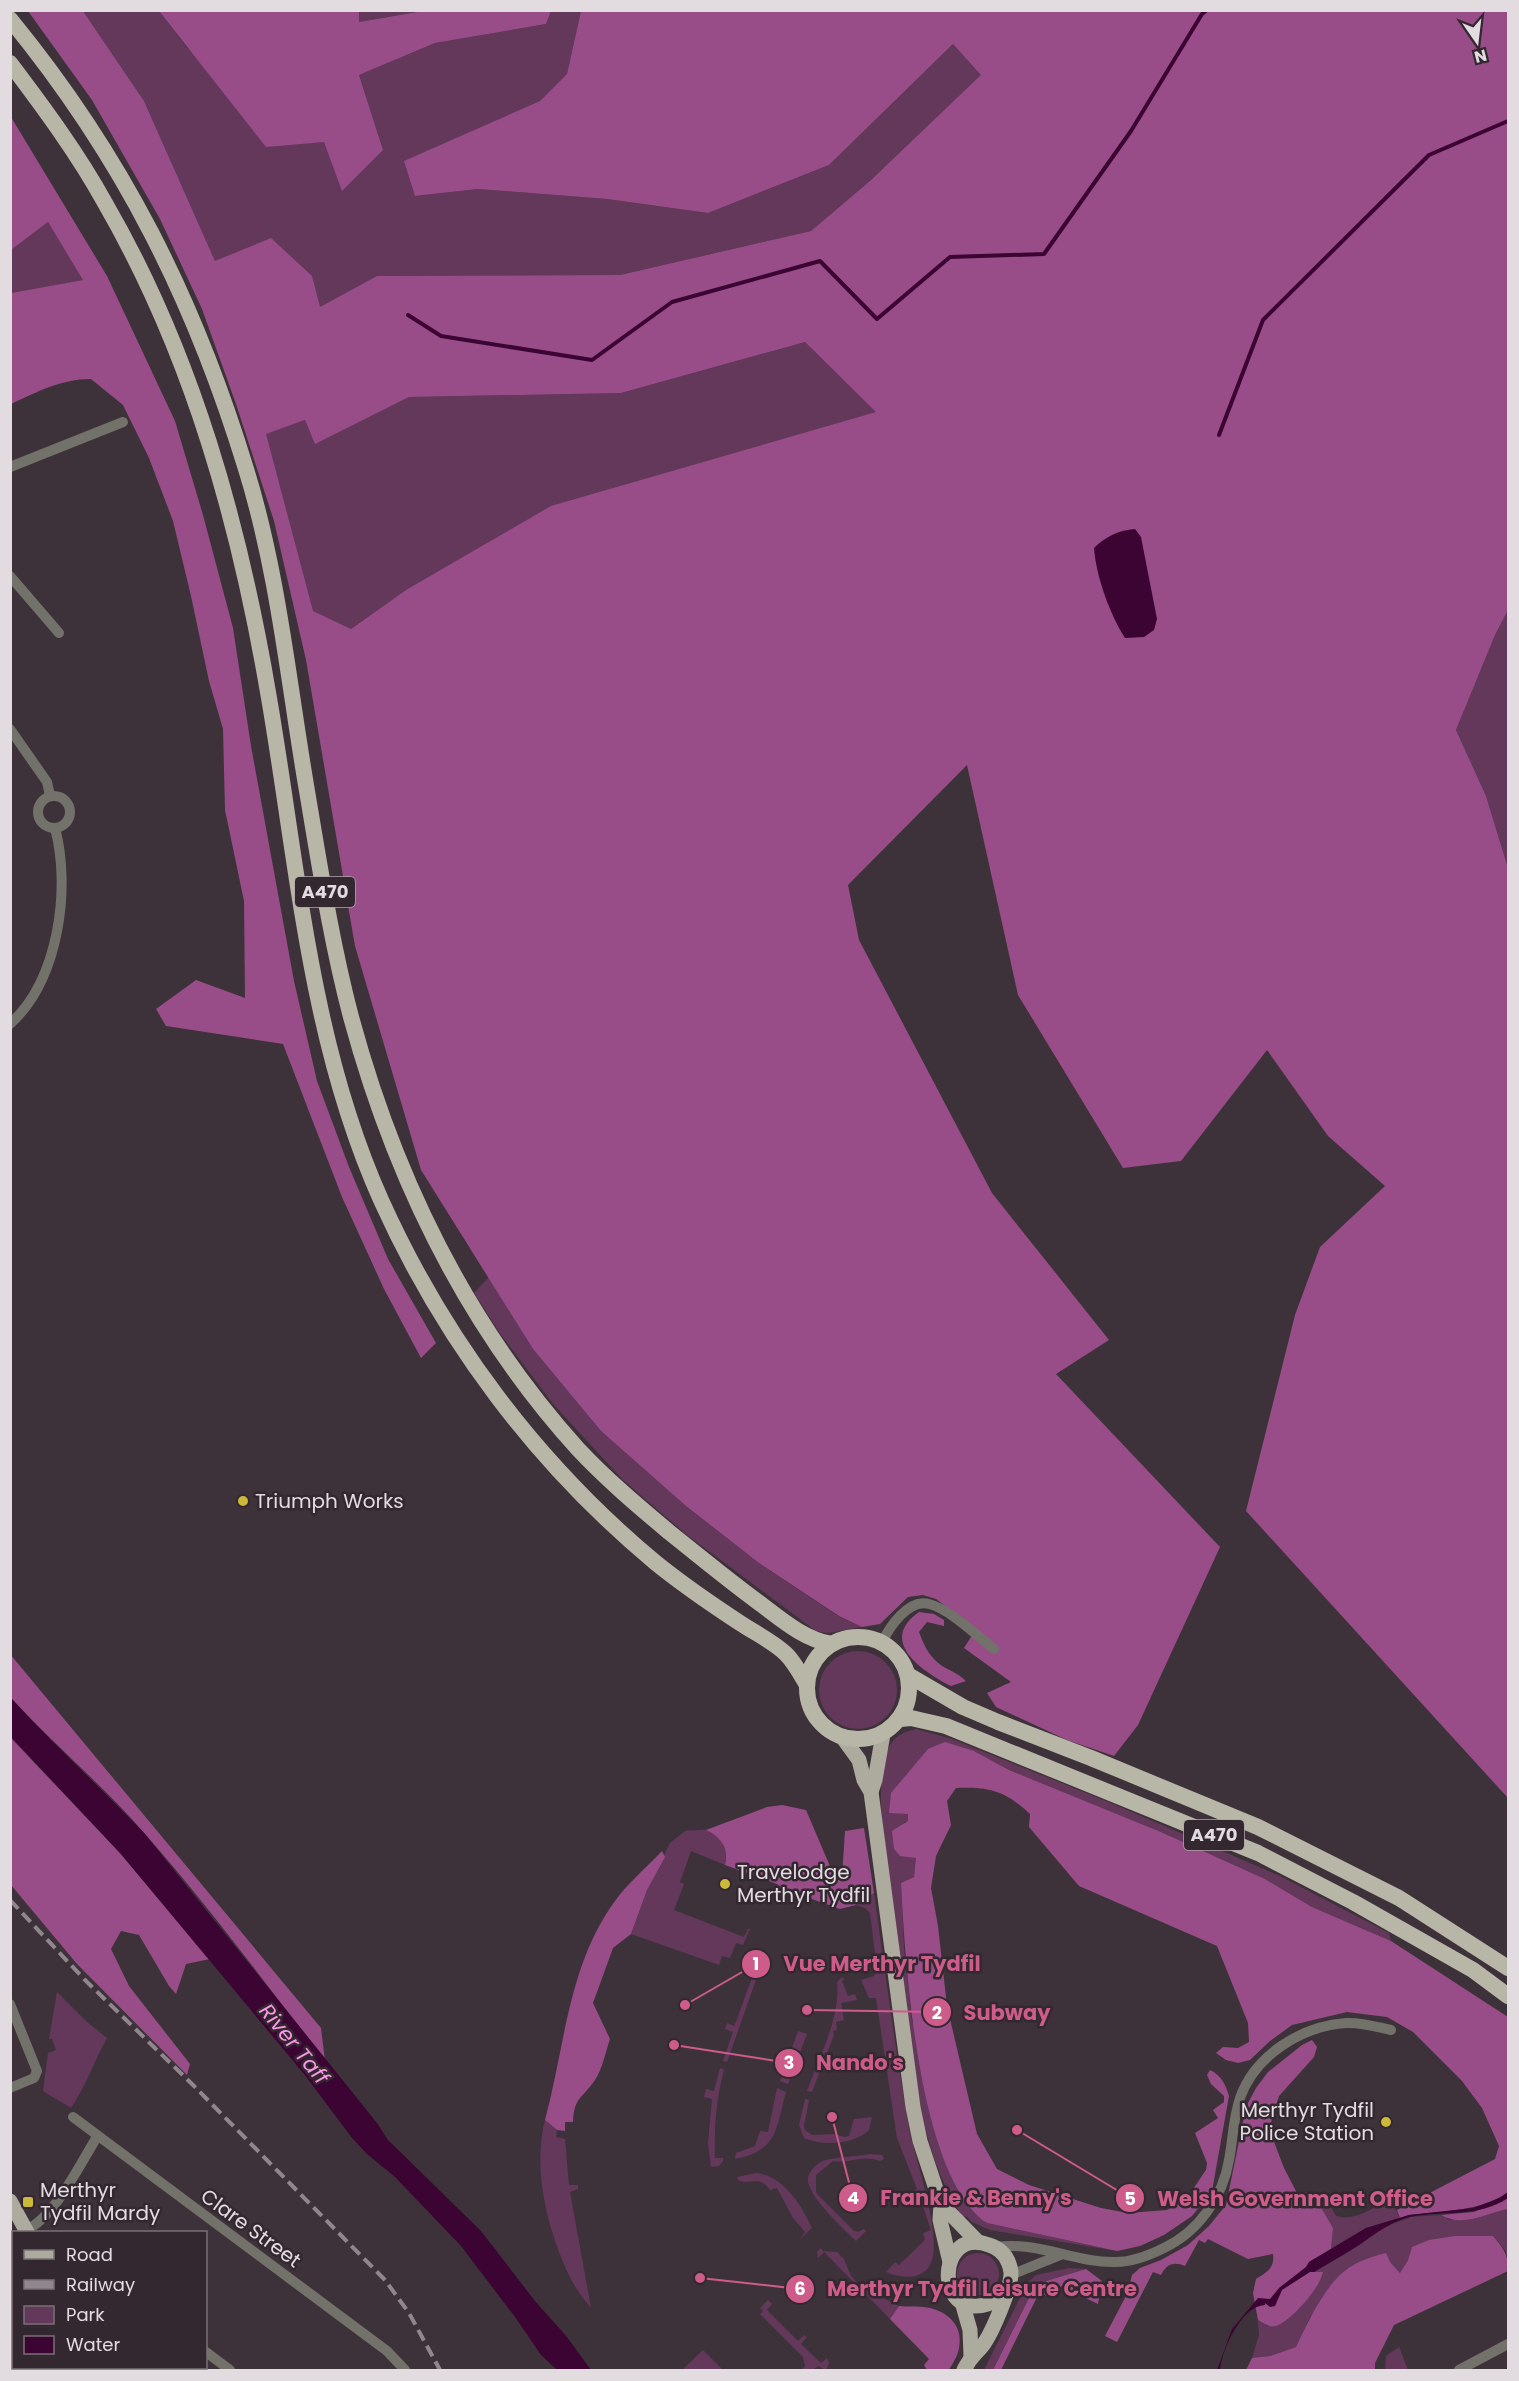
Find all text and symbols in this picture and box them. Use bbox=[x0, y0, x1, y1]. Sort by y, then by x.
north arrow bbox=[1447, 12, 1507, 72]
text: N bbox=[1472, 43, 1489, 69]
road number: A470 bbox=[295, 877, 355, 907]
place label: Triumph Works bbox=[255, 1487, 404, 1515]
marker: Triumph Works bbox=[236, 1494, 250, 1508]
road number: A470 bbox=[1184, 1820, 1244, 1850]
place label: Travelodge Merthyr Tydfil bbox=[737, 1858, 870, 1909]
marker: Travelodge Merthyr Tydfil bbox=[718, 1877, 732, 1891]
callout: Vue Merthyr Tydfil bbox=[741, 1944, 993, 1983]
text: Vue Merthyr Tydfil bbox=[783, 1949, 981, 1978]
text: 1 bbox=[753, 1951, 759, 1976]
callout: Subway bbox=[922, 1993, 1063, 2032]
water label: River Taff bbox=[253, 1997, 337, 2091]
text: Subway bbox=[963, 1998, 1051, 2027]
text: 2 bbox=[932, 2000, 942, 2025]
callout: Nando's bbox=[774, 2043, 916, 2082]
text: Nando's bbox=[816, 2048, 904, 2077]
text: 3 bbox=[784, 2050, 794, 2075]
place label: Merthyr Tydfil Police Station bbox=[1240, 2096, 1374, 2147]
marker: Merthyr Tydfil Police Station bbox=[1379, 2115, 1393, 2129]
place label: Merthyr Tydfil Mardy bbox=[40, 2176, 160, 2227]
callout: Frankie & Benny's bbox=[838, 2178, 1083, 2217]
callout: Welsh Government Office bbox=[1115, 2179, 1445, 2218]
street label: Clare Street bbox=[195, 2182, 307, 2274]
text: Frankie & Benny's bbox=[880, 2183, 1072, 2212]
text: Welsh Government Office bbox=[1157, 2184, 1433, 2213]
text: 4 bbox=[847, 2185, 859, 2210]
text: 5 bbox=[1124, 2186, 1136, 2211]
marker: Merthyr Tydfil Mardy bbox=[21, 2195, 35, 2209]
legend bbox=[12, 2231, 207, 2369]
text: Road bbox=[66, 2242, 113, 2267]
callout: Merthyr Tydfil Leisure Centre bbox=[785, 2270, 1149, 2309]
text: Railway bbox=[66, 2272, 135, 2297]
text: Merthyr Tydfil Leisure Centre bbox=[827, 2274, 1137, 2303]
text: 6 bbox=[794, 2276, 806, 2301]
text: Park bbox=[66, 2302, 105, 2327]
text: Water bbox=[66, 2332, 120, 2357]

